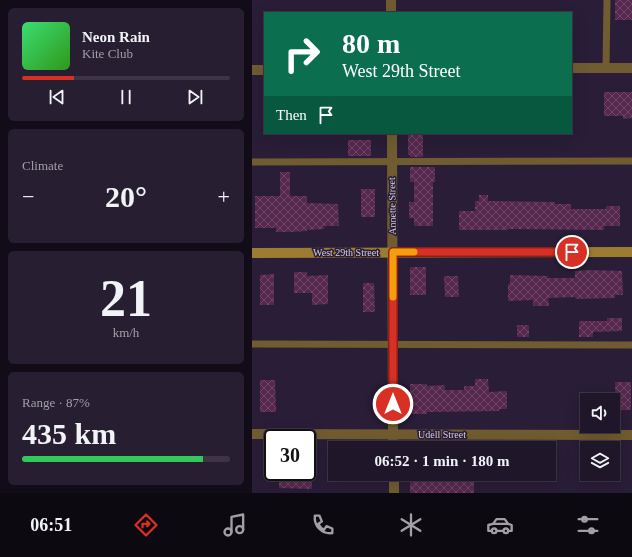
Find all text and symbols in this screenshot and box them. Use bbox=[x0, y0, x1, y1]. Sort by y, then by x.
icon: right bbox=[276, 28, 328, 80]
text: 80 m bbox=[342, 28, 400, 59]
text: Neon Rain bbox=[82, 29, 150, 45]
text: Kite Club bbox=[82, 46, 133, 61]
text: West 29th Street bbox=[342, 61, 461, 81]
icon: previous bbox=[46, 86, 68, 108]
icon: pause bbox=[115, 86, 137, 108]
icon: next bbox=[184, 86, 206, 108]
icon: arrive bbox=[315, 104, 337, 126]
text: Then bbox=[276, 107, 307, 123]
text: Climate bbox=[22, 158, 63, 173]
street label: Annette Street bbox=[386, 177, 398, 235]
text: 20° bbox=[105, 180, 147, 213]
text: − bbox=[22, 184, 34, 209]
text: + bbox=[218, 184, 230, 209]
pin bbox=[555, 235, 589, 269]
icon: arrive bbox=[561, 241, 583, 263]
street label: West 29th Street bbox=[313, 247, 379, 258]
text: 21 bbox=[100, 270, 152, 327]
text: km/h bbox=[113, 325, 139, 340]
position arrow bbox=[372, 383, 414, 425]
map controls bbox=[580, 393, 620, 481]
button: sound bbox=[580, 393, 620, 433]
text: Range · 87% bbox=[22, 395, 90, 410]
text: 435 km bbox=[22, 417, 116, 450]
speed limit sign: 30 bbox=[264, 429, 316, 481]
street label: Udell Street bbox=[418, 429, 466, 440]
button: layers bbox=[580, 441, 620, 481]
text: 06:52 · 1 min · 180 m bbox=[375, 453, 510, 469]
icon: directions bbox=[132, 511, 160, 539]
icon: music bbox=[221, 511, 249, 539]
icon: phone bbox=[309, 511, 337, 539]
icon: climate bbox=[397, 511, 425, 539]
icon: car bbox=[486, 511, 514, 539]
icon: filters bbox=[574, 511, 602, 539]
text: 06:51 bbox=[30, 515, 72, 535]

